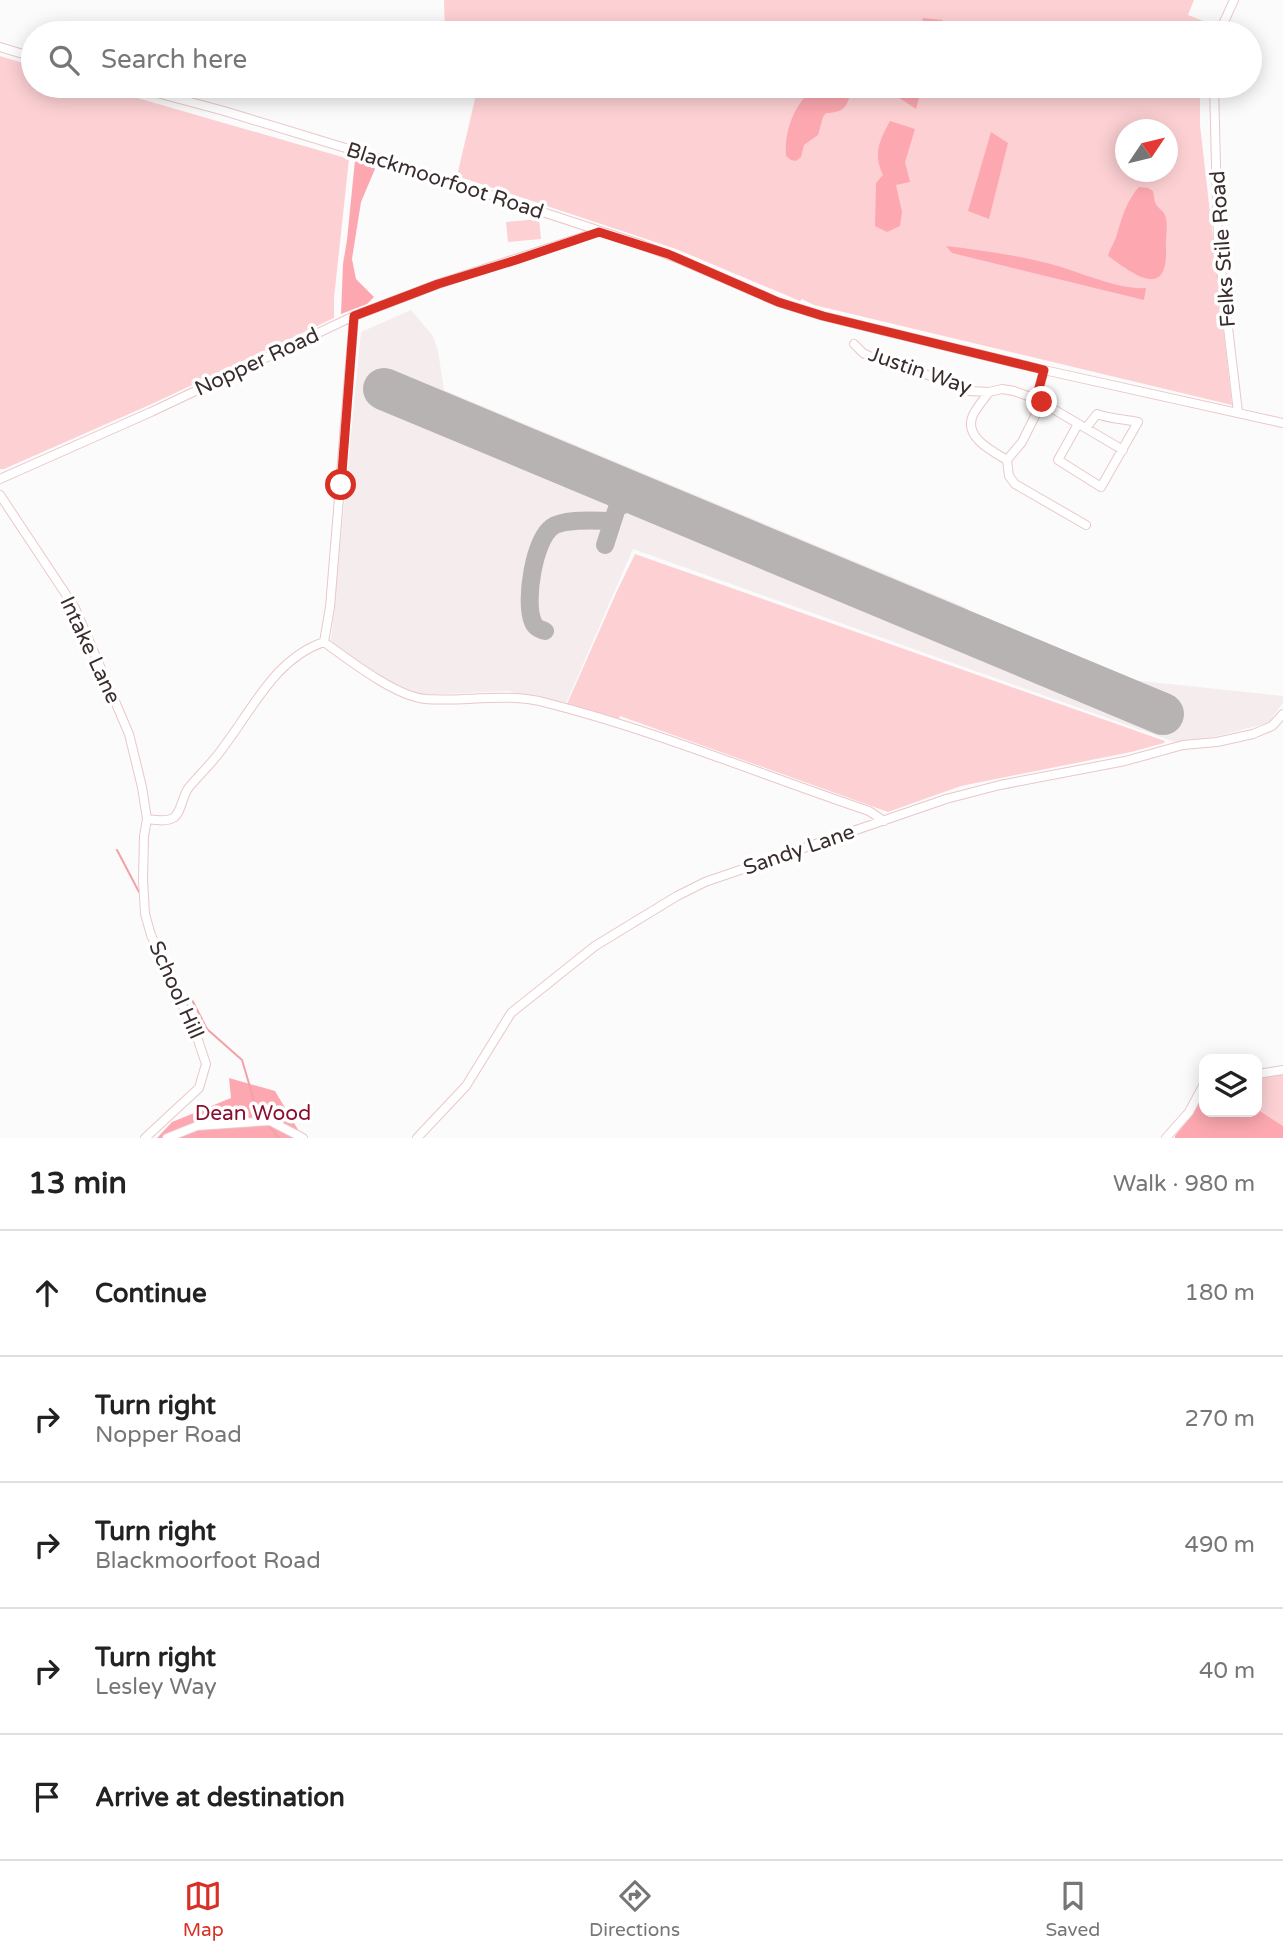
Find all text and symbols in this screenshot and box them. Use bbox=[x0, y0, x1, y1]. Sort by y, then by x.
search box bbox=[21, 21, 1262, 98]
icon: search bbox=[45, 41, 83, 79]
text: Search here bbox=[101, 44, 247, 75]
north arrow bbox=[1115, 119, 1178, 182]
street label: Blackmoorfoot Road bbox=[343, 137, 547, 225]
street label: Felks Stile Road bbox=[1205, 170, 1241, 328]
street label: Nopper Road bbox=[191, 322, 323, 402]
street label: Justin Way bbox=[865, 342, 975, 400]
route end bbox=[1026, 386, 1057, 417]
route start bbox=[325, 469, 356, 500]
street label: Intake Lane bbox=[54, 592, 126, 708]
street label: Sandy Lane bbox=[740, 819, 858, 881]
street label: School Hill bbox=[143, 937, 209, 1043]
map controls bbox=[1199, 1054, 1262, 1117]
button: layers bbox=[1199, 1054, 1262, 1117]
park label: Dean Wood bbox=[195, 1101, 311, 1126]
text: 13 min bbox=[28, 1165, 127, 1202]
text: Walk · 980 m bbox=[1113, 1170, 1255, 1198]
icon: ahead bbox=[28, 1274, 66, 1312]
text: Continue bbox=[95, 1278, 207, 1309]
text: 180 m bbox=[1185, 1279, 1255, 1307]
text: Turn right bbox=[95, 1390, 216, 1421]
icon: right bbox=[28, 1400, 66, 1438]
text: 270 m bbox=[1185, 1405, 1255, 1433]
text: Nopper Road bbox=[95, 1421, 242, 1449]
text: Turn right bbox=[95, 1516, 216, 1547]
icon: right bbox=[28, 1526, 66, 1564]
text: 490 m bbox=[1185, 1531, 1255, 1559]
text: Blackmoorfoot Road bbox=[95, 1547, 321, 1575]
text: Turn right bbox=[95, 1642, 216, 1673]
icon: right bbox=[28, 1652, 66, 1690]
text: 40 m bbox=[1199, 1657, 1255, 1685]
text: Lesley Way bbox=[95, 1673, 217, 1701]
icon: arrive bbox=[28, 1778, 66, 1816]
text: Arrive at destination bbox=[95, 1782, 345, 1813]
tab: Map bbox=[183, 1877, 224, 1941]
tab: Directions bbox=[589, 1877, 680, 1941]
tab: Saved bbox=[1045, 1877, 1100, 1941]

